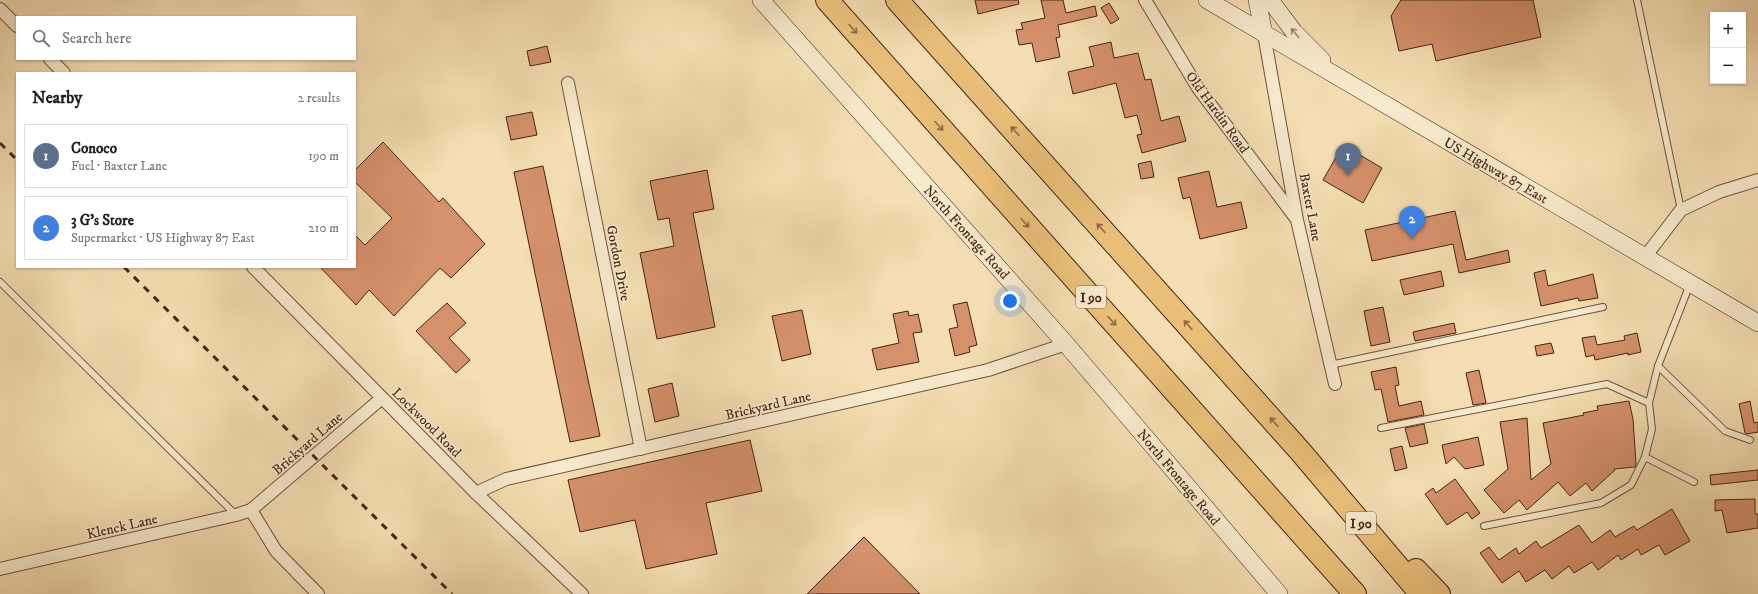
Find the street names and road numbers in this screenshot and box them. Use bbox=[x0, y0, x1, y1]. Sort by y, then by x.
street label: Old Hardin Road bbox=[1181, 68, 1253, 157]
street label: US Highway 87 East bbox=[1440, 134, 1551, 208]
street label: Baxter Lane bbox=[1295, 171, 1326, 243]
street label: North Frontage Road bbox=[919, 182, 1013, 283]
street label: Gordon Drive bbox=[602, 224, 634, 303]
road number: I 90 bbox=[1076, 286, 1106, 308]
street label: Lockwood Road bbox=[388, 384, 465, 461]
street label: Brickyard Lane bbox=[724, 387, 813, 425]
street label: Brickyard Lane bbox=[269, 408, 347, 479]
street label: North Frontage Road bbox=[1133, 426, 1224, 529]
street label: Klenck Lane bbox=[85, 510, 160, 544]
road number: I 90 bbox=[1346, 512, 1376, 534]

